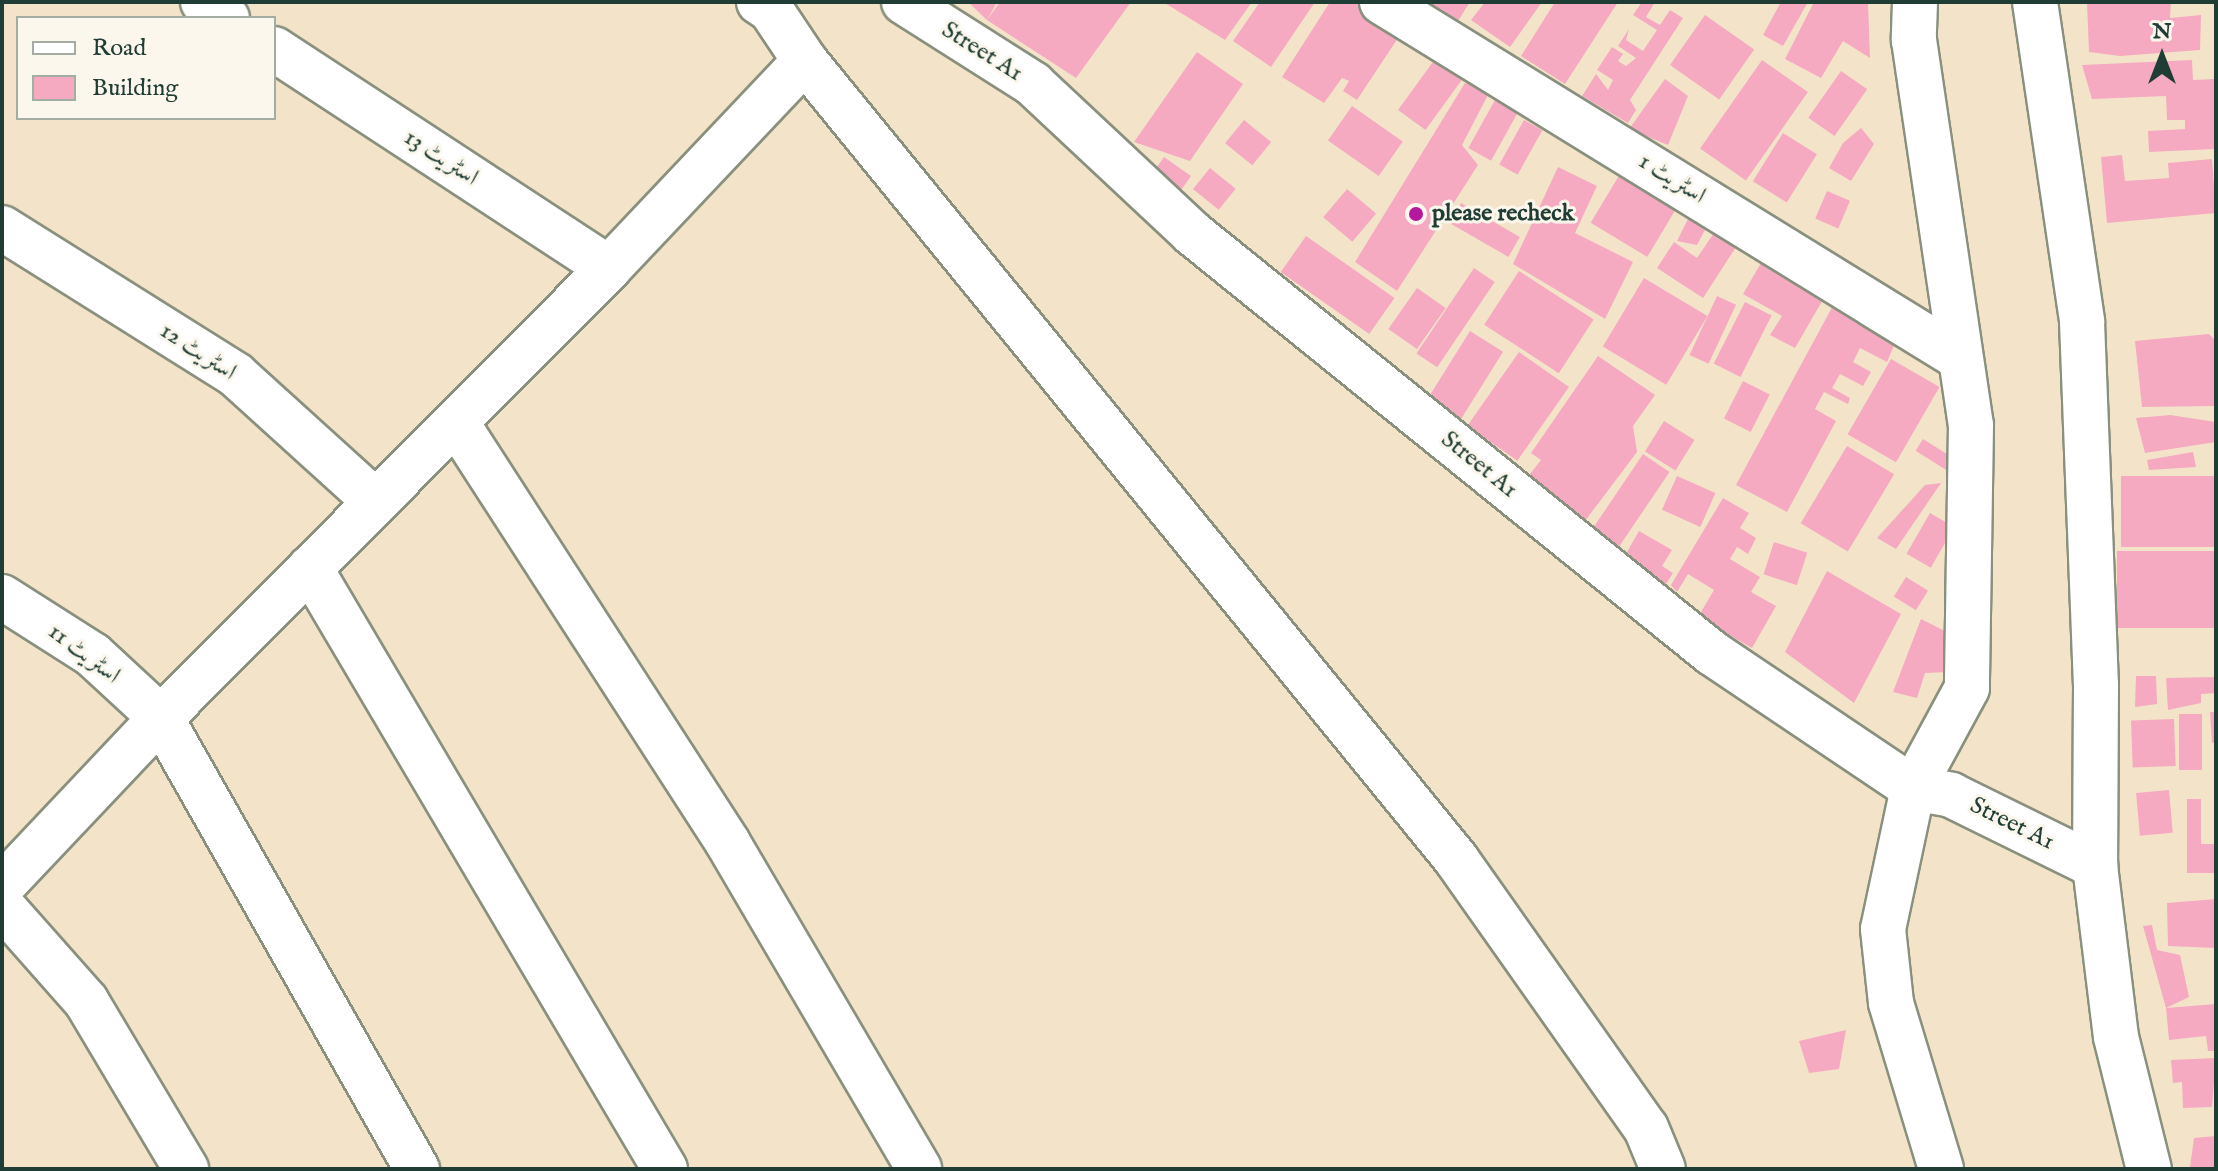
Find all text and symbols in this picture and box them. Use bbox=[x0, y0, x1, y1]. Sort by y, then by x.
legend bbox=[16, 16, 276, 120]
street label: Street A1 bbox=[936, 16, 1028, 88]
north arrow bbox=[2122, 16, 2202, 96]
text: N bbox=[2152, 18, 2172, 46]
text: Road bbox=[92, 33, 146, 64]
text: Building bbox=[92, 73, 178, 104]
street label: اسٹریٹ 13 bbox=[398, 123, 484, 193]
street label: اسٹریٹ 1 bbox=[1633, 147, 1711, 211]
place label: please recheck bbox=[1432, 200, 1574, 228]
marker: please recheck bbox=[1407, 205, 1425, 223]
street label: اسٹریٹ 12 bbox=[154, 317, 242, 387]
street label: Street A1 bbox=[1435, 425, 1523, 505]
street label: اسٹریٹ 11 bbox=[42, 618, 126, 690]
street label: Street A1 bbox=[1965, 791, 2059, 857]

